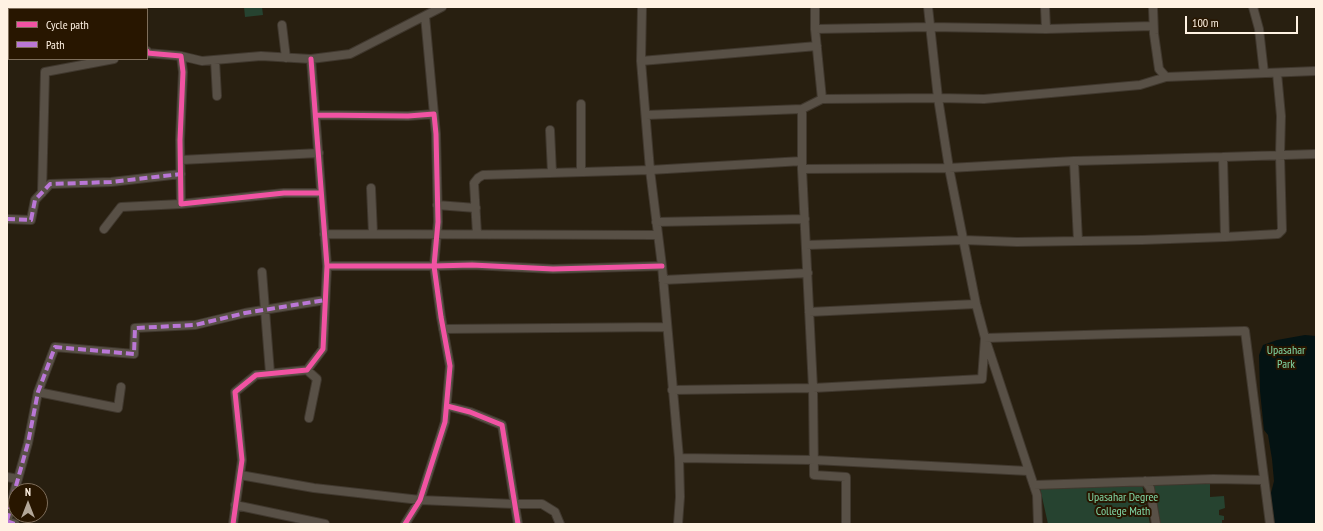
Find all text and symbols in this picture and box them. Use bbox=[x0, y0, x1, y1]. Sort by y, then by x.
legend bbox=[8, 8, 148, 60]
scale bar bbox=[1187, 8, 1300, 34]
text: 100 m bbox=[1192, 15, 1219, 30]
text: Cycle path bbox=[46, 17, 89, 32]
text: Path bbox=[46, 37, 64, 52]
park label: Upasahar Park bbox=[1267, 344, 1305, 372]
north arrow bbox=[8, 483, 48, 523]
text: N bbox=[25, 485, 31, 499]
park label: Upasahar Degree College Math bbox=[1088, 491, 1158, 519]

